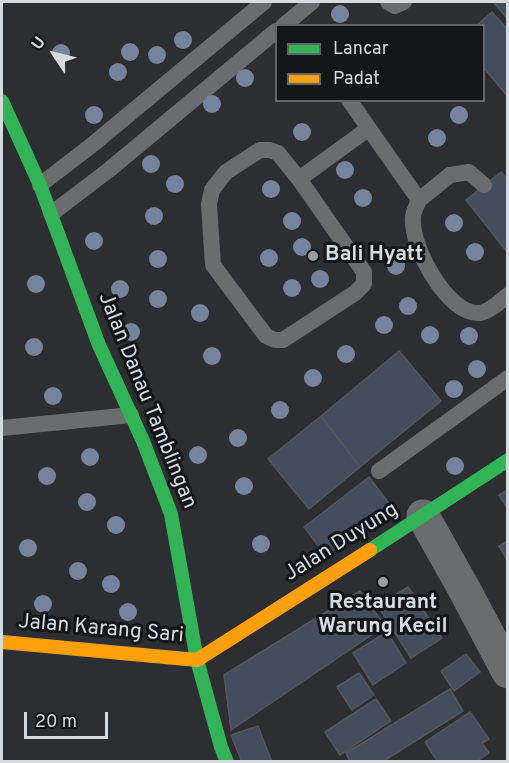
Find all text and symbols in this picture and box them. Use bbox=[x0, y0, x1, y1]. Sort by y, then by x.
north arrow bbox=[24, 24, 84, 84]
legend bbox=[275, 24, 485, 102]
text: U bbox=[28, 33, 51, 54]
text: Lancar bbox=[333, 38, 389, 61]
text: Padat bbox=[333, 68, 380, 91]
place label: Bali Hyatt bbox=[325, 243, 423, 269]
marker: Bali Hyatt bbox=[306, 249, 320, 263]
street label: Jalan Danau Tamblingan bbox=[91, 289, 201, 513]
street label: Jalan Duyung bbox=[280, 498, 404, 588]
marker: Restaurant Warung Kecil bbox=[376, 575, 390, 589]
place label: Restaurant Warung Kecil bbox=[318, 591, 448, 641]
street label: Jalan Karang Sari bbox=[17, 610, 185, 650]
scale bar bbox=[27, 700, 111, 738]
text: 20 m bbox=[35, 711, 77, 734]

